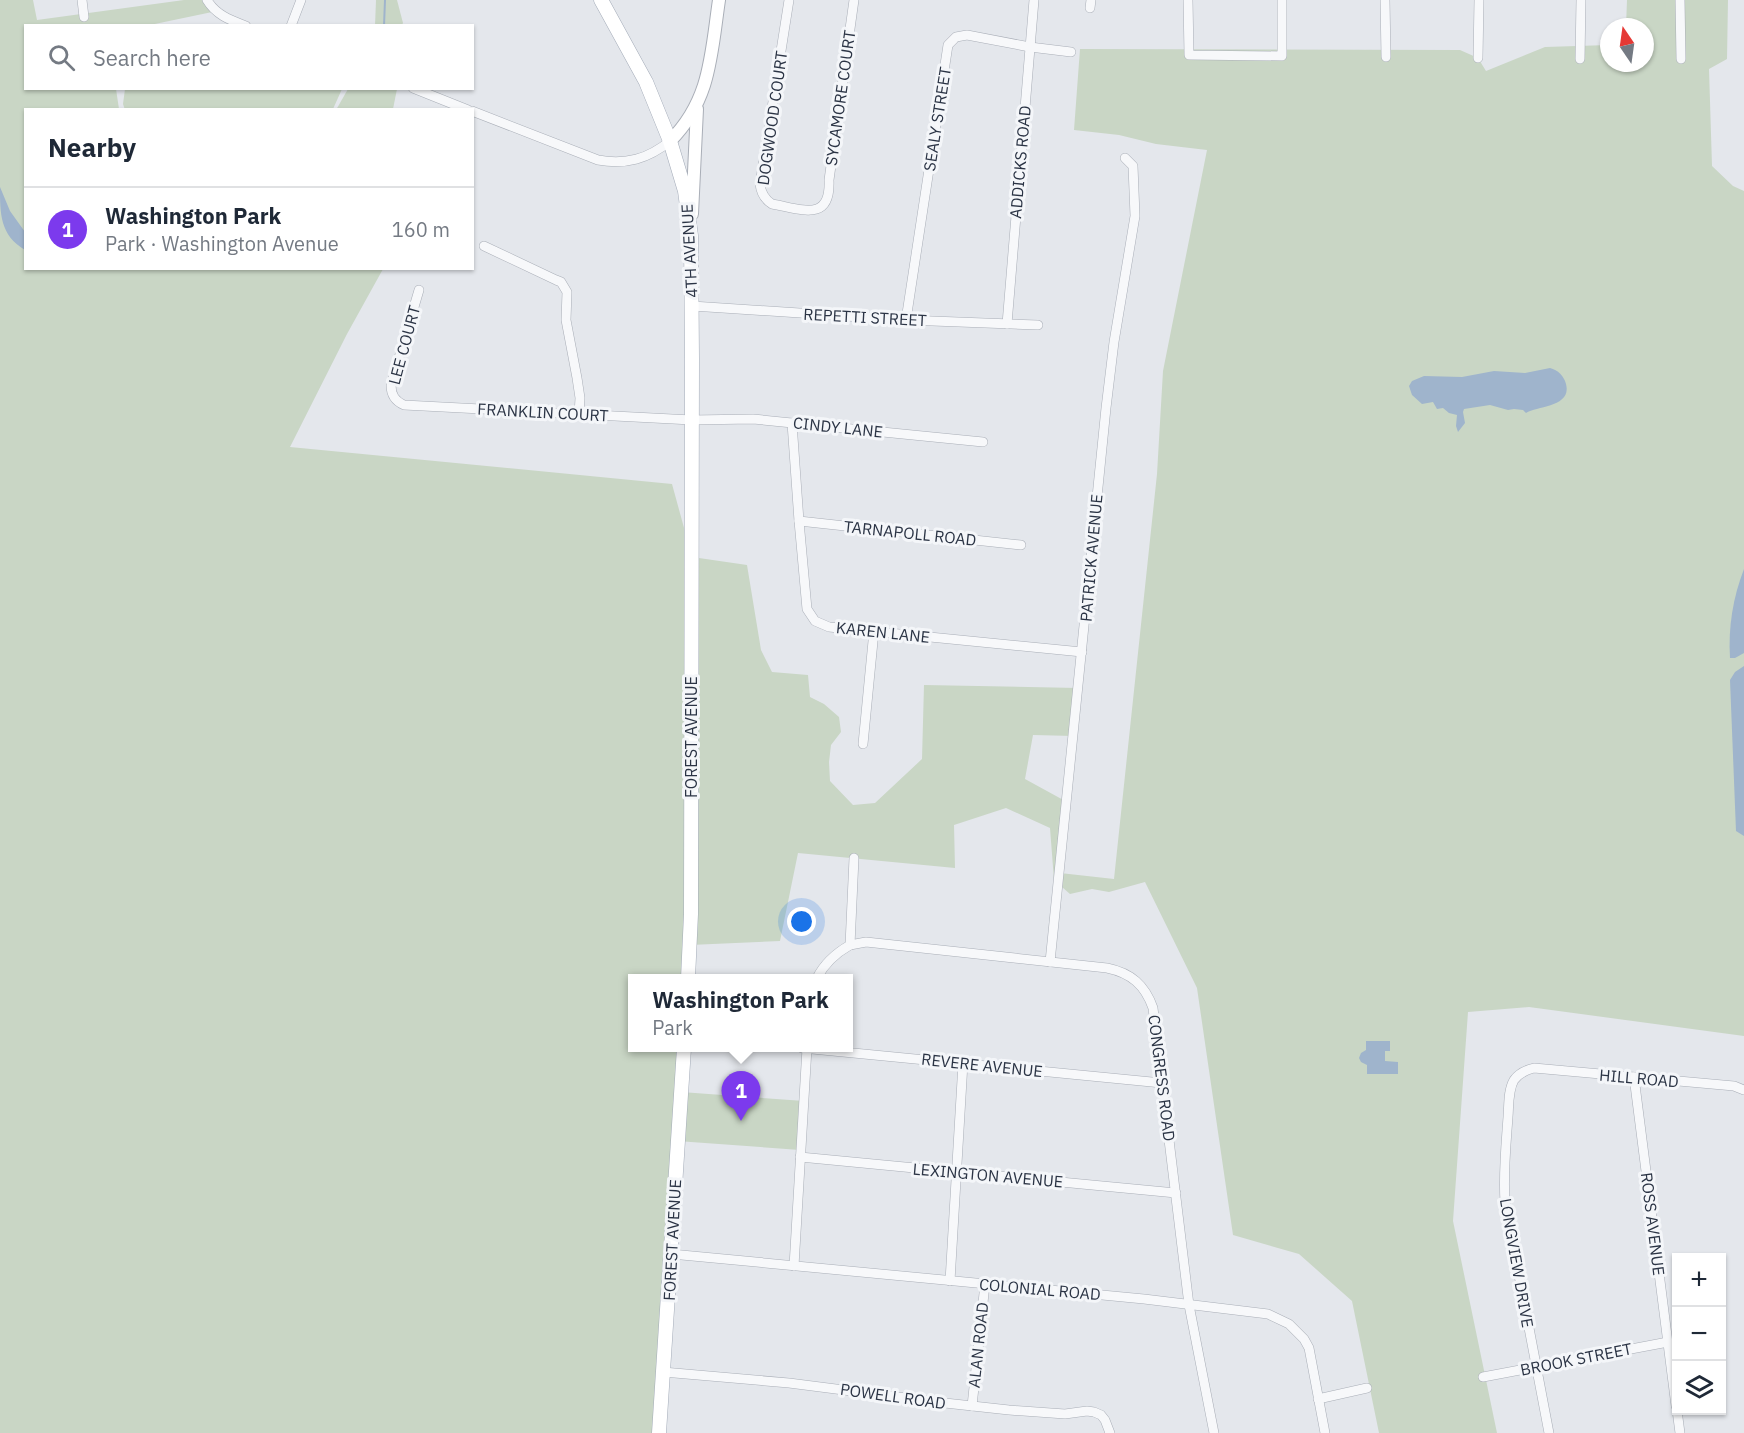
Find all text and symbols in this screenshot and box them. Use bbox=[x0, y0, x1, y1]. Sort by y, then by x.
north arrow bbox=[1600, 18, 1654, 72]
search box bbox=[24, 24, 474, 90]
street label: SYCAMORE COURT bbox=[821, 29, 859, 167]
icon: search bbox=[45, 41, 78, 74]
text: Search here bbox=[93, 43, 211, 72]
street label: DOGWOOD COURT bbox=[753, 50, 791, 186]
street label: SEALY STREET bbox=[919, 65, 955, 173]
street label: ADDICKS ROAD bbox=[1005, 105, 1035, 219]
text: Nearby bbox=[48, 130, 136, 164]
text: Washington Park bbox=[105, 201, 281, 230]
street label: 4TH AVENUE bbox=[677, 204, 701, 298]
text: 1 bbox=[62, 216, 74, 243]
text: 160 m bbox=[392, 216, 450, 243]
text: Park · Washington Avenue bbox=[105, 230, 339, 257]
street label: LEE COURT bbox=[384, 303, 424, 387]
street label: REPETTI STREET bbox=[803, 304, 927, 330]
street label: FRANKLIN COURT bbox=[477, 399, 609, 425]
street label: CINDY LANE bbox=[792, 412, 884, 442]
street label: PATRICK AVENUE bbox=[1075, 493, 1107, 623]
street label: TARNAPOLL ROAD bbox=[843, 516, 977, 550]
street label: KAREN LANE bbox=[835, 617, 931, 647]
street label: FOREST AVENUE bbox=[681, 676, 701, 798]
your location bbox=[787, 907, 816, 936]
popup bbox=[628, 974, 853, 1052]
text: Washington Park bbox=[652, 985, 829, 1014]
text: Park bbox=[652, 1014, 693, 1041]
street label: CONGRESS ROAD bbox=[1144, 1014, 1180, 1142]
street label: REVERE AVENUE bbox=[920, 1049, 1044, 1081]
street label: HILL ROAD bbox=[1598, 1065, 1680, 1091]
pin: 1 bbox=[722, 1072, 760, 1121]
street label: LEXINGTON AVENUE bbox=[912, 1158, 1064, 1192]
street label: ROSS AVENUE bbox=[1637, 1171, 1669, 1277]
street label: FOREST AVENUE bbox=[659, 1179, 685, 1301]
street label: LONGVIEW DRIVE bbox=[1496, 1197, 1538, 1329]
map controls bbox=[1672, 1253, 1726, 1415]
button: + bbox=[1672, 1253, 1726, 1307]
street label: COLONIAL ROAD bbox=[978, 1274, 1102, 1304]
street label: ALAN ROAD bbox=[964, 1301, 992, 1389]
button: − bbox=[1672, 1307, 1726, 1361]
street label: BROOK STREET bbox=[1518, 1338, 1634, 1380]
button: layers bbox=[1672, 1361, 1726, 1415]
street label: POWELL ROAD bbox=[839, 1379, 947, 1413]

